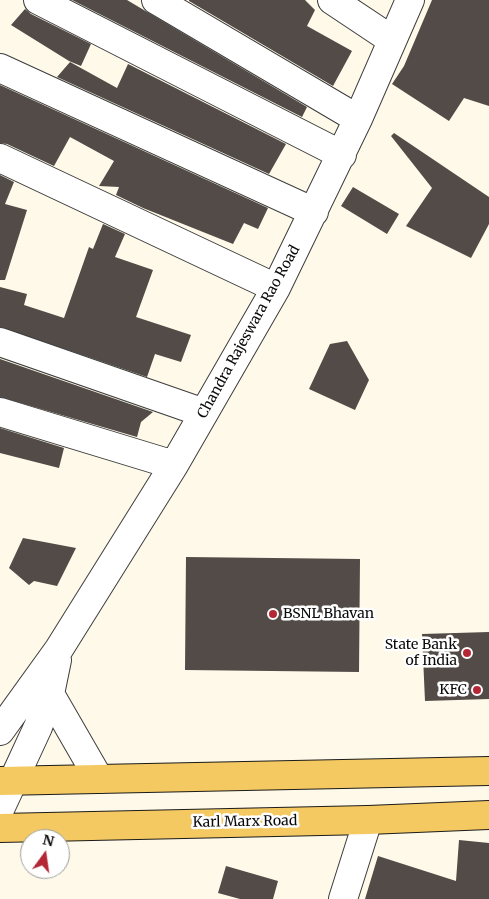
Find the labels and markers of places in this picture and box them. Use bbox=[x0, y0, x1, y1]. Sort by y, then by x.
place label: BSNL Bhavan bbox=[283, 606, 374, 622]
marker: BSNL Bhavan bbox=[267, 608, 279, 620]
place label: State Bank of India bbox=[385, 637, 457, 670]
marker: State Bank of India bbox=[461, 647, 473, 659]
place label: KFC bbox=[439, 682, 467, 698]
marker: KFC bbox=[471, 684, 483, 696]

